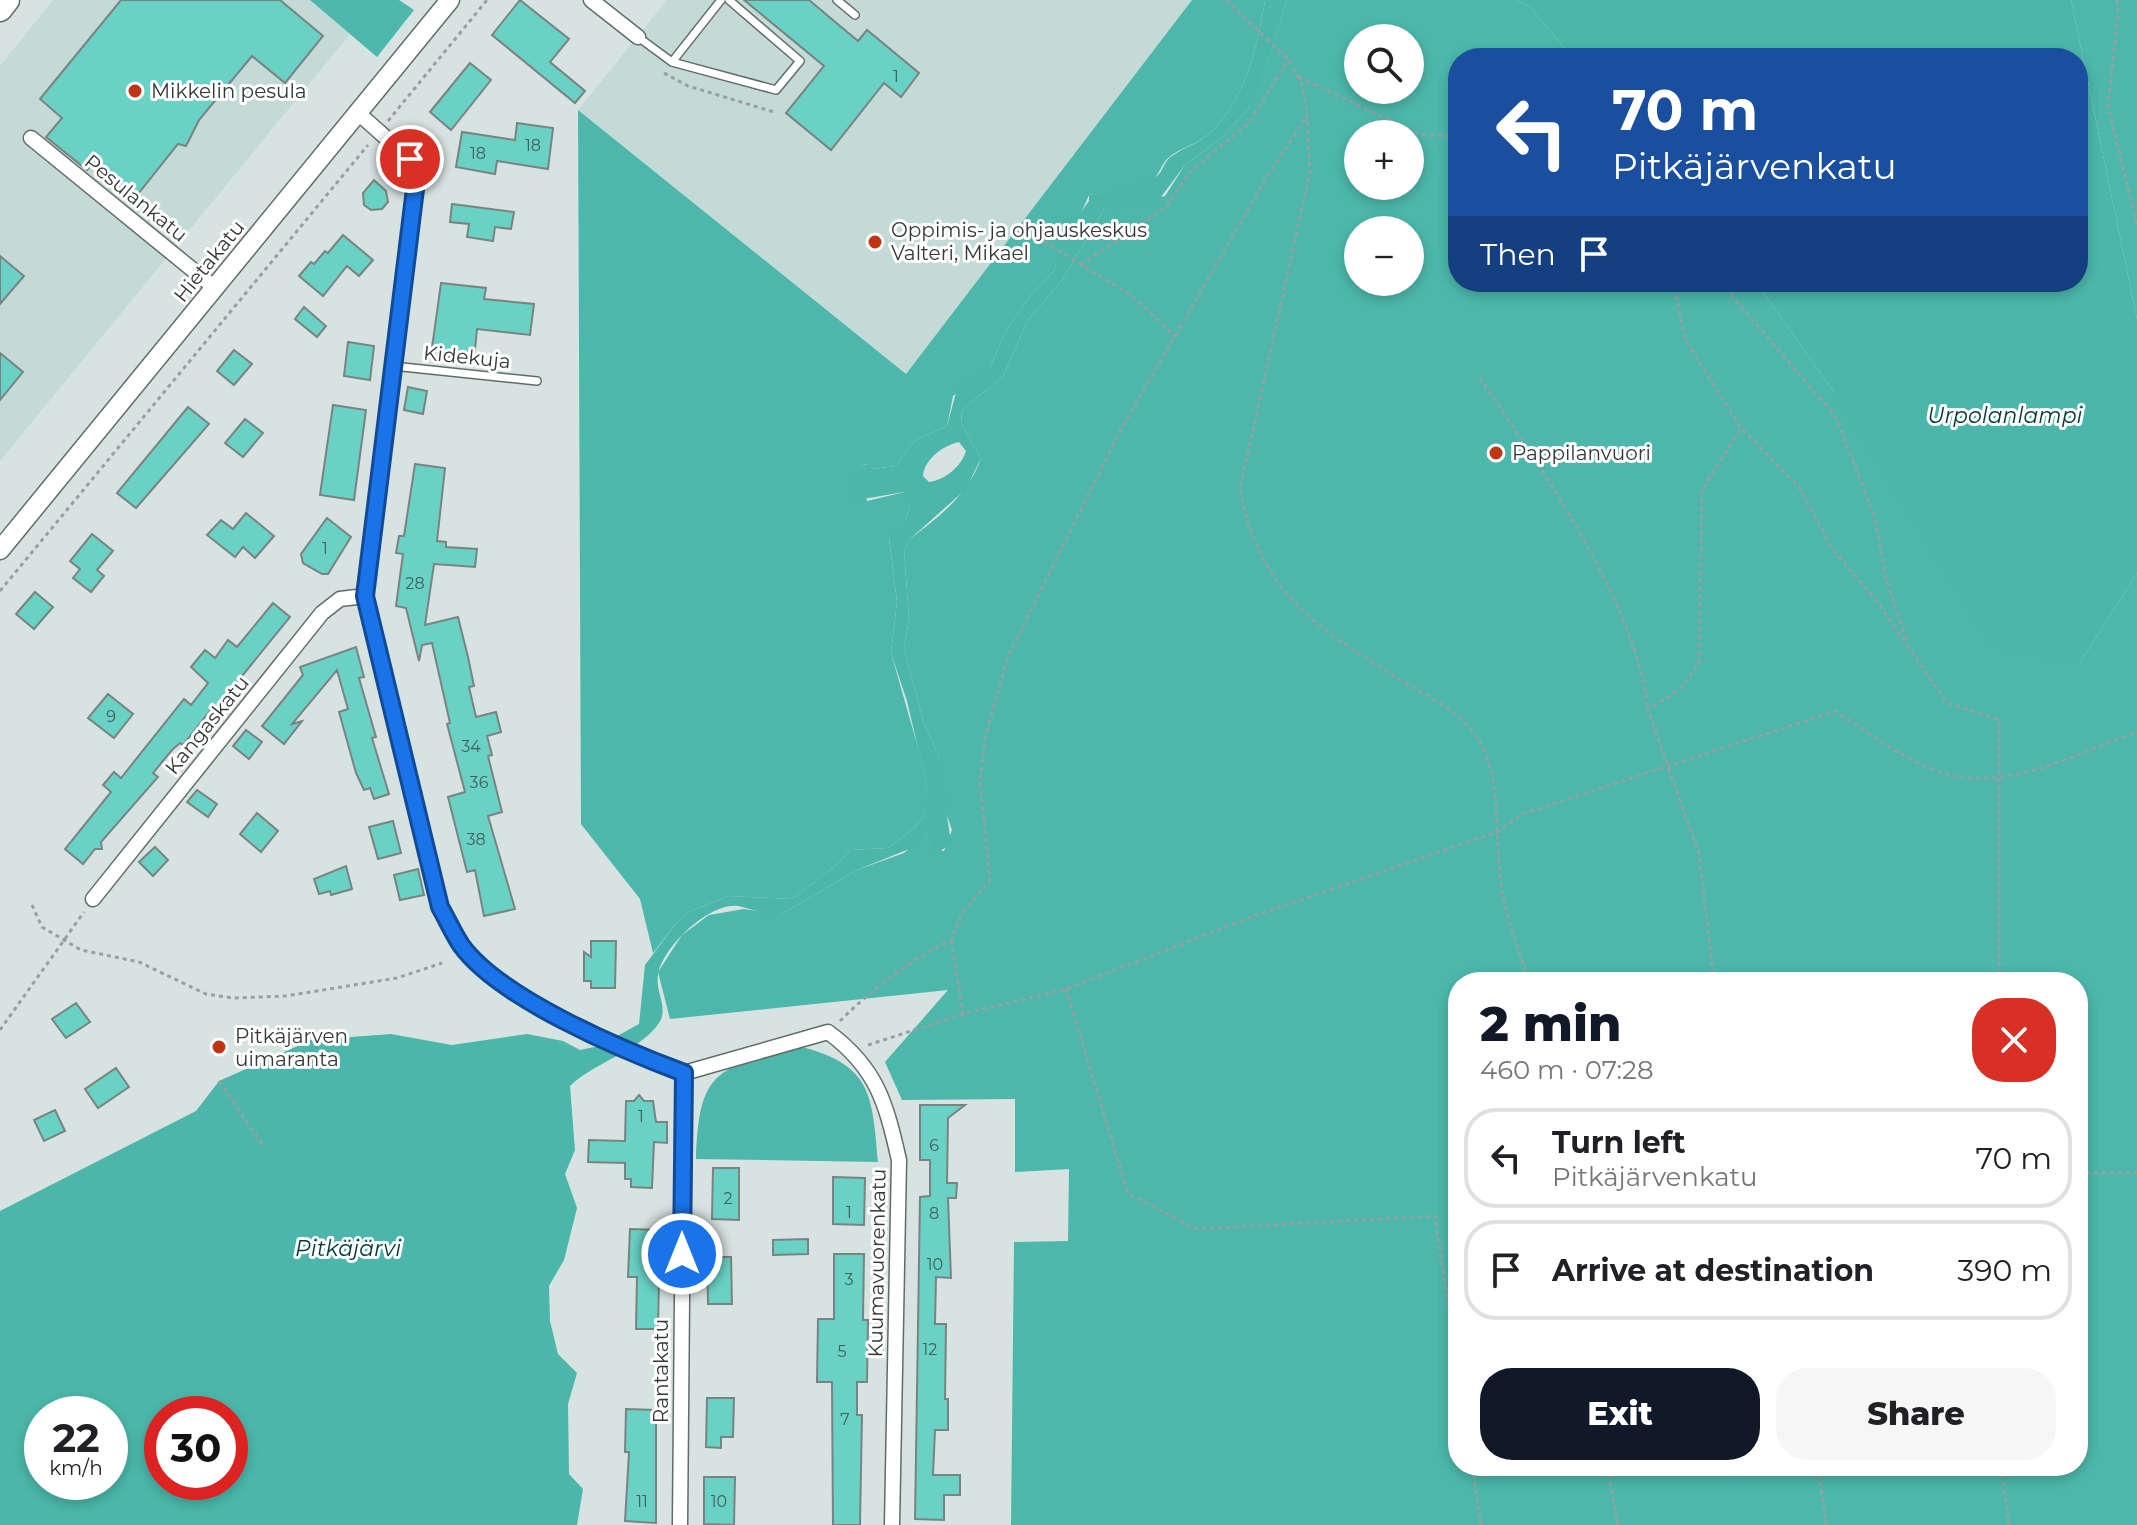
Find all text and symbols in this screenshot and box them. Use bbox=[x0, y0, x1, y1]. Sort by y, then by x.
map controls bbox=[1344, 24, 1424, 296]
button: search bbox=[1344, 24, 1424, 104]
house number: 1 bbox=[893, 67, 899, 86]
text: 70 m bbox=[1612, 76, 1758, 144]
place label: Mikkelin pesula bbox=[151, 79, 307, 103]
icon: left bbox=[1480, 80, 1584, 184]
marker: Mikkelin pesula bbox=[126, 82, 144, 100]
button: + bbox=[1344, 120, 1424, 200]
pin bbox=[376, 125, 444, 193]
house number: 18 bbox=[525, 136, 541, 155]
icon: arrive bbox=[388, 137, 432, 181]
house number: 18 bbox=[470, 144, 486, 163]
text: Pitkäjärvenkatu bbox=[1612, 144, 1897, 188]
street label: Pesulankatu bbox=[80, 149, 192, 247]
street label: Hietakatu bbox=[169, 215, 249, 307]
button: − bbox=[1344, 216, 1424, 296]
place label: Oppimis- ja ohjauskeskus Valteri, Mikael bbox=[891, 218, 1147, 265]
icon: arrive bbox=[1572, 232, 1616, 276]
marker: Oppimis- ja ohjauskeskus Valteri, Mikael bbox=[866, 233, 884, 251]
text: Then bbox=[1480, 236, 1556, 273]
street label: Kidekuja bbox=[422, 340, 512, 374]
water label: Urpolanlampi bbox=[1928, 402, 2083, 429]
place label: Pappilanvuori bbox=[1512, 441, 1651, 465]
marker: Pappilanvuori bbox=[1487, 444, 1505, 462]
house number: 1 bbox=[322, 539, 328, 558]
house number: 28 bbox=[405, 574, 425, 593]
street label: Kangaskatu bbox=[160, 671, 254, 779]
house number: 9 bbox=[106, 707, 116, 726]
house number: 34 bbox=[461, 737, 481, 756]
house number: 36 bbox=[470, 773, 489, 792]
house number: 38 bbox=[466, 830, 486, 849]
text: 2 min bbox=[1480, 995, 1621, 1053]
button: close bbox=[1972, 998, 2056, 1082]
place label: Pitkäjärven uimaranta bbox=[235, 1024, 348, 1071]
marker: Pitkäjärven uimaranta bbox=[210, 1038, 228, 1056]
text: 460 m · 07:28 bbox=[1480, 1054, 1653, 1086]
house number: 1 bbox=[638, 1107, 644, 1126]
text: Turn left bbox=[1552, 1124, 1685, 1161]
house number: 6 bbox=[929, 1136, 939, 1155]
icon: left bbox=[1484, 1136, 1528, 1180]
text: 70 m bbox=[1975, 1140, 2052, 1177]
text: Pitkäjärvenkatu bbox=[1552, 1161, 1758, 1193]
street label: Kuumavuorenkatu bbox=[863, 1168, 891, 1358]
house number: 2 bbox=[723, 1189, 733, 1208]
house number: 1 bbox=[846, 1203, 852, 1222]
house number: 8 bbox=[929, 1204, 939, 1223]
position arrow bbox=[640, 1212, 724, 1296]
water label: Pitkäjärvi bbox=[295, 1235, 401, 1262]
icon: arrive bbox=[1484, 1248, 1528, 1292]
text: Arrive at destination bbox=[1552, 1252, 1874, 1289]
text: 390 m bbox=[1957, 1252, 2052, 1289]
house number: 10 bbox=[927, 1255, 943, 1274]
house number: 3 bbox=[844, 1270, 854, 1289]
street label: Rantakatu bbox=[649, 1319, 673, 1423]
house number: 12 bbox=[923, 1340, 937, 1359]
house number: 5 bbox=[837, 1342, 847, 1361]
button: Exit bbox=[1480, 1368, 1760, 1460]
button: Share bbox=[1776, 1368, 2056, 1460]
speed limit sign: 30 bbox=[144, 1396, 248, 1500]
house number: 7 bbox=[840, 1410, 850, 1429]
text: 22 bbox=[52, 1413, 100, 1462]
text: km/h bbox=[49, 1456, 103, 1480]
house number: 11 bbox=[636, 1492, 648, 1511]
house number: 10 bbox=[711, 1492, 727, 1511]

